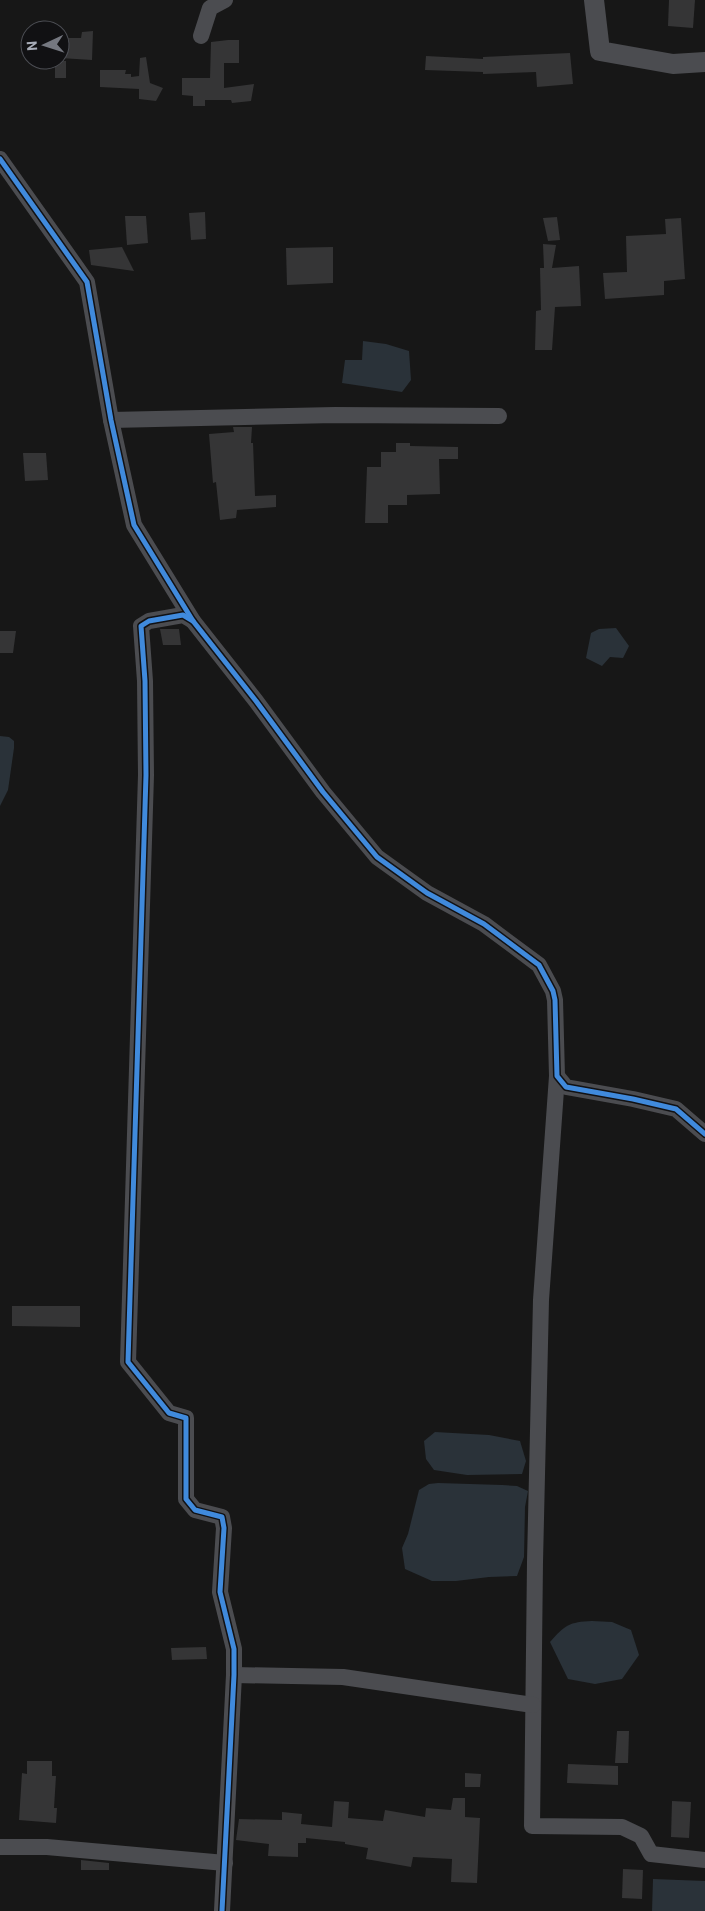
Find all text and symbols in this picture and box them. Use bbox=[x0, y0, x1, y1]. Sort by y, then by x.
north arrow bbox=[20, 20, 70, 70]
text: N bbox=[24, 40, 40, 51]

